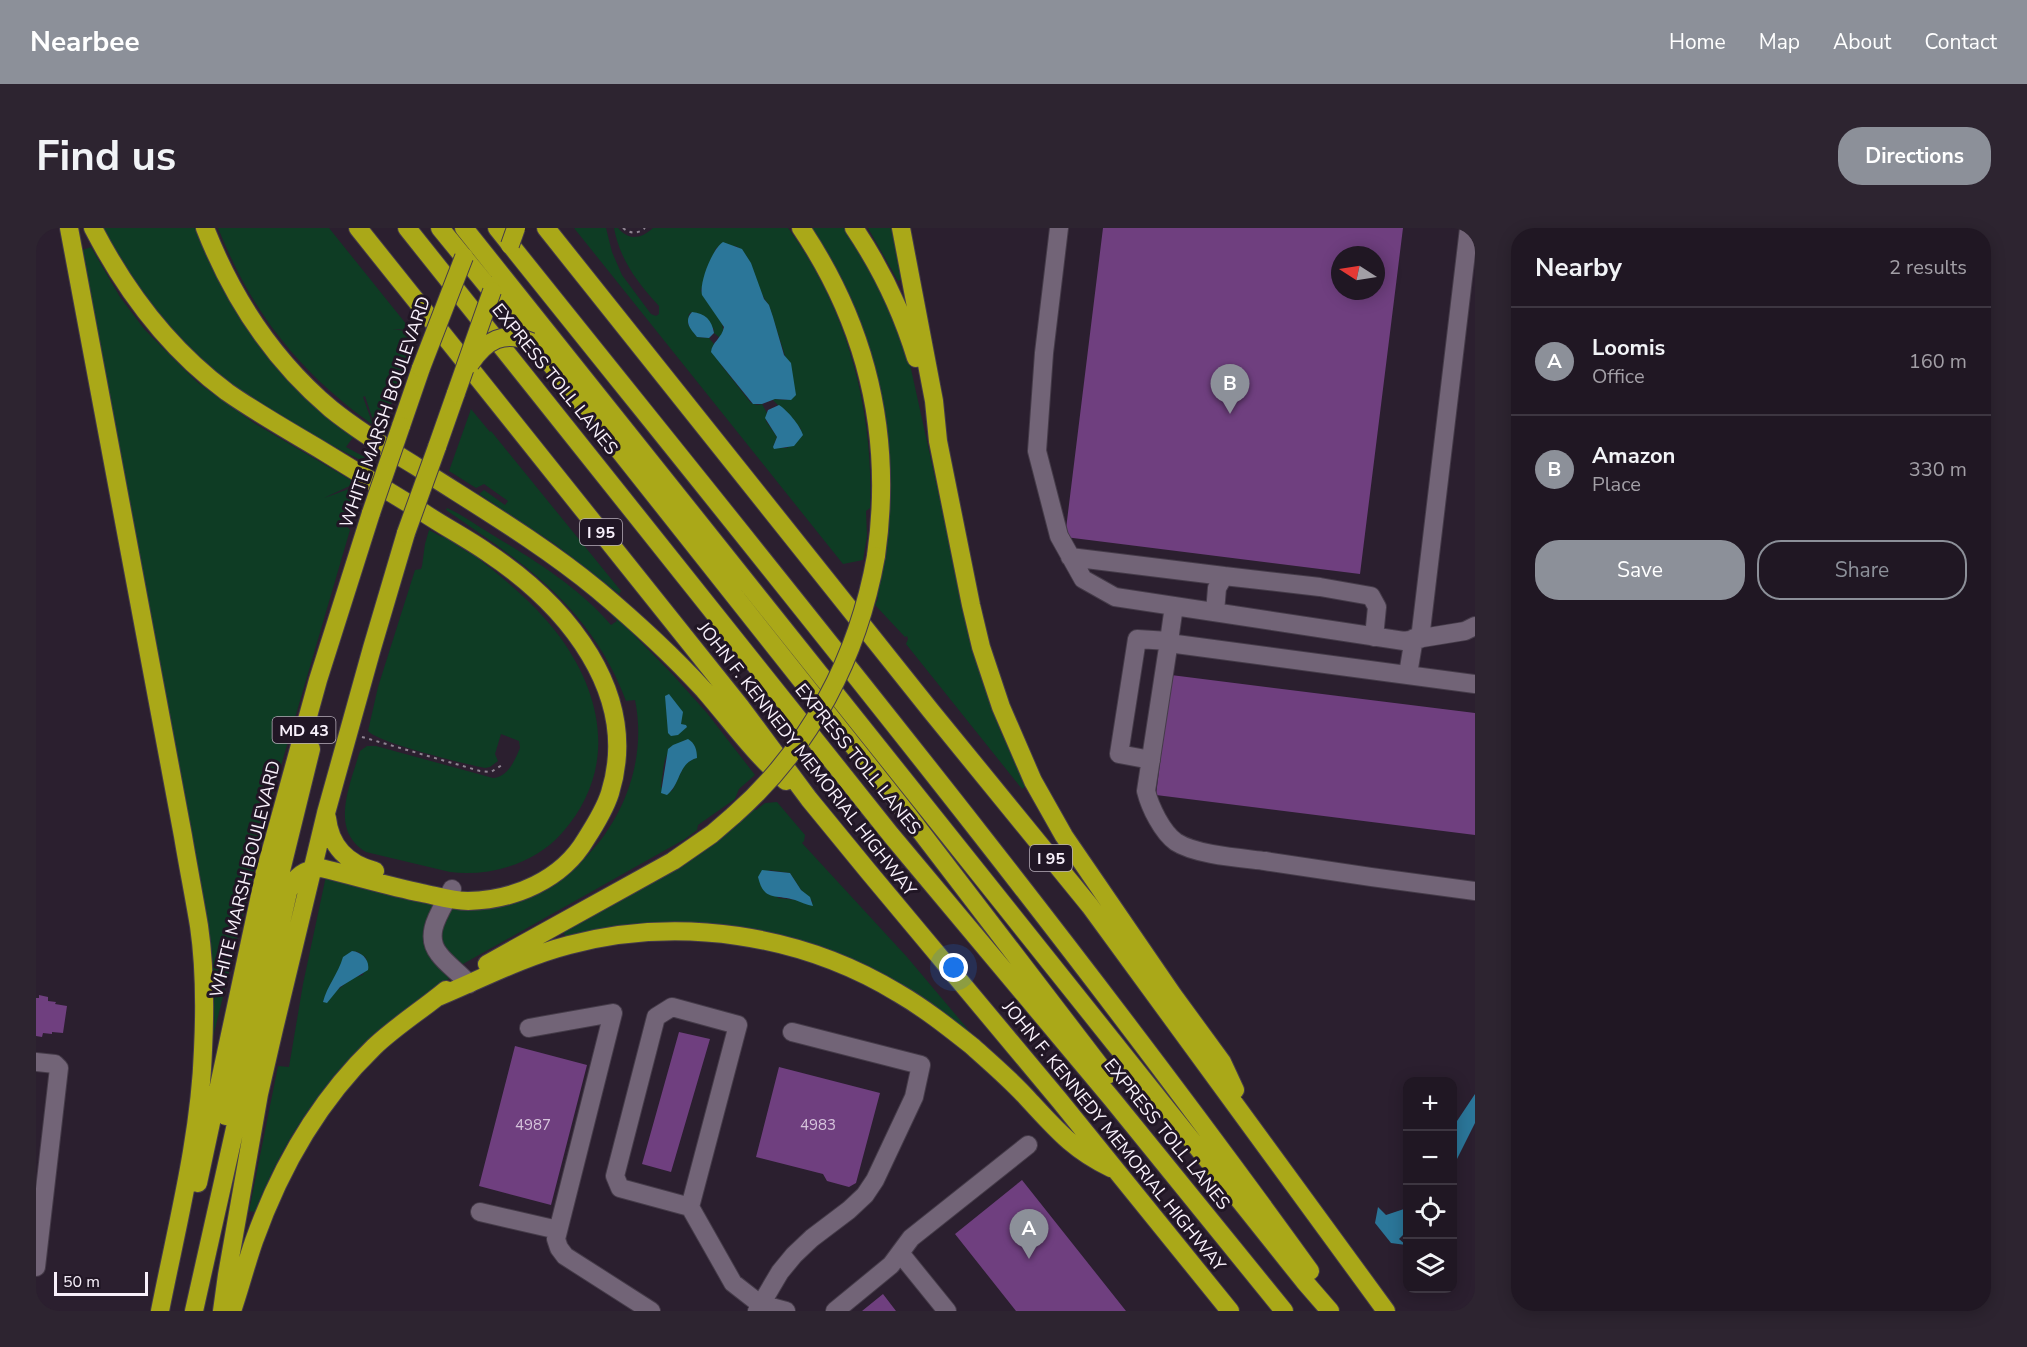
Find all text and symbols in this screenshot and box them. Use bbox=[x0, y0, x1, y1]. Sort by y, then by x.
text: Nearbee bbox=[30, 23, 140, 61]
text: Home bbox=[1669, 28, 1726, 56]
text: Map bbox=[1759, 28, 1800, 56]
text: About bbox=[1833, 28, 1891, 56]
text: Contact bbox=[1924, 28, 1997, 56]
button: Directions bbox=[1838, 127, 1991, 185]
text: Find us bbox=[36, 128, 176, 185]
north arrow bbox=[1331, 246, 1385, 300]
text: Nearby bbox=[1535, 250, 1622, 285]
text: 2 results bbox=[1889, 254, 1967, 281]
street label: WHITE MARSH BOULEVARD bbox=[334, 293, 436, 531]
street label: EXPRESS TOLL LANES bbox=[487, 298, 623, 460]
text: Loomis bbox=[1592, 333, 1665, 363]
text: A bbox=[1547, 348, 1562, 375]
text: 160 m bbox=[1909, 348, 1967, 375]
text: Office bbox=[1592, 363, 1645, 390]
pin: B bbox=[1210, 364, 1250, 414]
text: Amazon bbox=[1592, 441, 1675, 471]
text: B bbox=[1548, 456, 1561, 483]
text: 330 m bbox=[1909, 456, 1967, 483]
text: Place bbox=[1592, 471, 1641, 498]
road number: I 95 bbox=[580, 519, 622, 545]
button: Save bbox=[1535, 540, 1745, 600]
button: Share bbox=[1757, 540, 1967, 600]
street label: JOHN F. KENNEDY MEMORIAL HIGHWAY bbox=[692, 616, 922, 901]
street label: EXPRESS TOLL LANES bbox=[790, 678, 926, 840]
road number: MD 43 bbox=[272, 717, 336, 743]
street label: WHITE MARSH BOULEVARD bbox=[204, 758, 286, 1000]
road number: I 95 bbox=[1030, 845, 1072, 871]
your location bbox=[939, 953, 968, 982]
street label: JOHN F. KENNEDY MEMORIAL HIGHWAY bbox=[998, 996, 1230, 1276]
street label: EXPRESS TOLL LANES bbox=[1099, 1053, 1235, 1215]
map controls bbox=[1403, 1077, 1457, 1293]
button: + bbox=[1403, 1077, 1457, 1131]
house number: 4987 bbox=[515, 1115, 551, 1135]
house number: 4983 bbox=[800, 1115, 836, 1135]
button: − bbox=[1403, 1131, 1457, 1185]
button: locate bbox=[1403, 1185, 1457, 1239]
pin: A bbox=[1010, 1210, 1048, 1259]
button: layers bbox=[1403, 1239, 1457, 1293]
scale bar bbox=[54, 1269, 148, 1296]
text: 50 m bbox=[63, 1271, 100, 1293]

